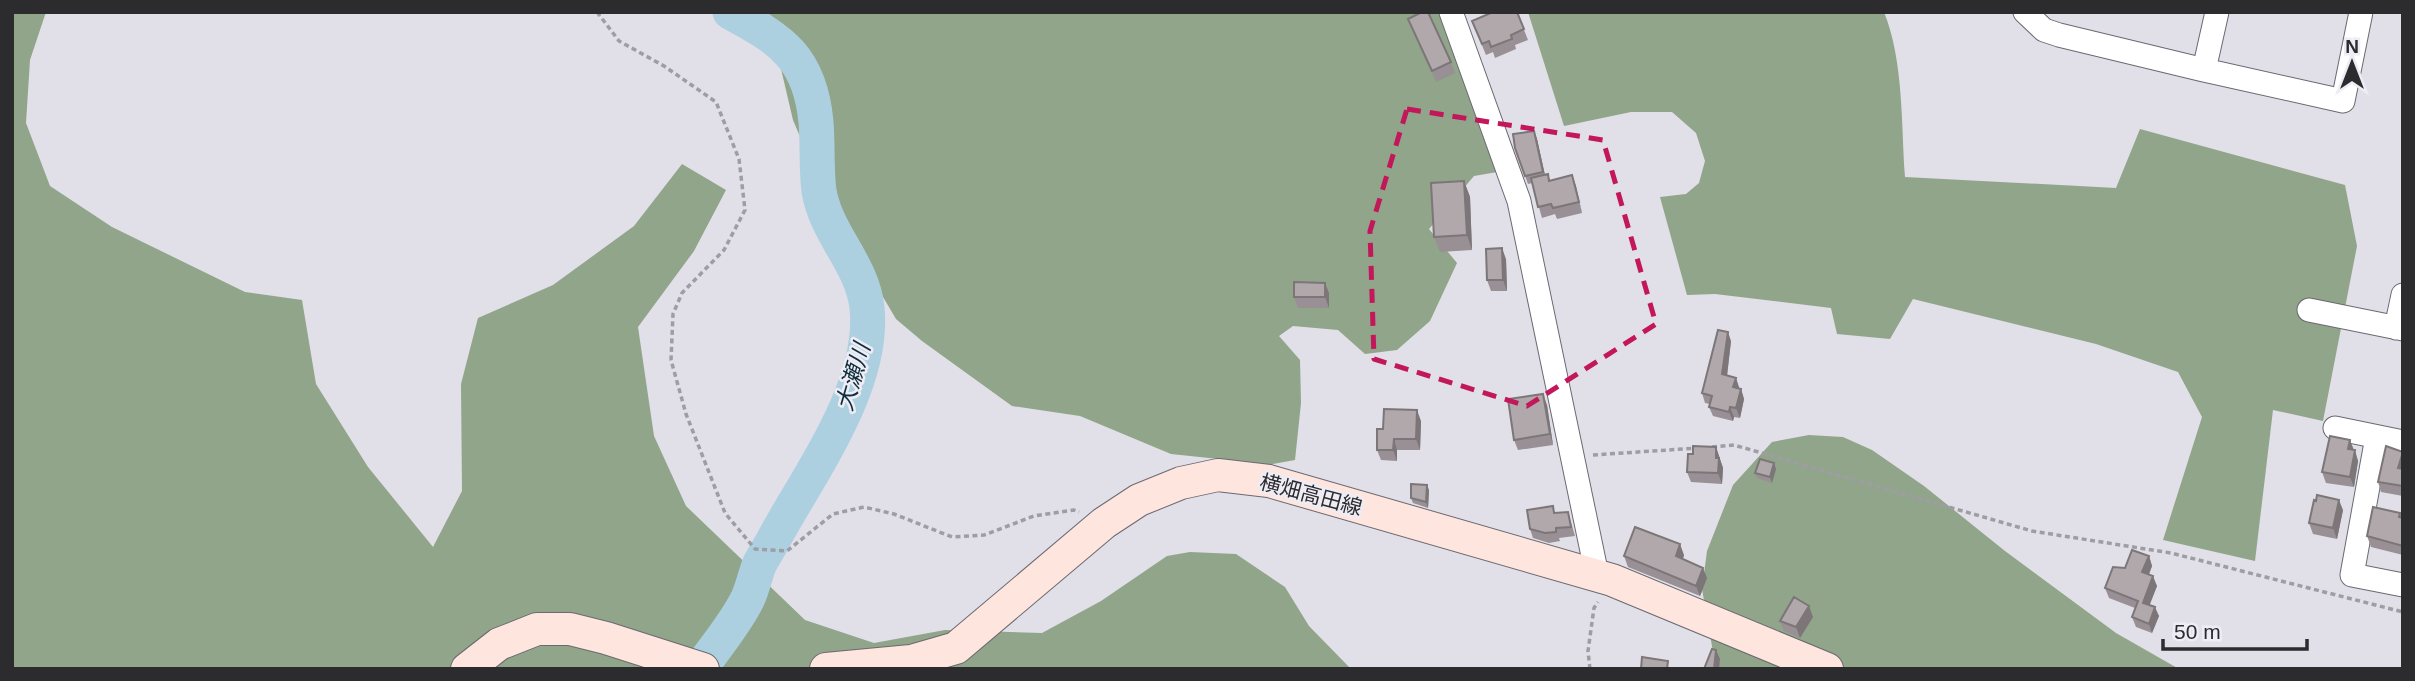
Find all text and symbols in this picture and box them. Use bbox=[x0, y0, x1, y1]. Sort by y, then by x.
north arrow bbox=[2317, 28, 2387, 98]
text: N bbox=[2345, 36, 2359, 57]
water label: 大瀬川 bbox=[831, 337, 876, 414]
street label: 横畑高田線 bbox=[1257, 470, 1365, 519]
scale bar bbox=[2163, 608, 2306, 652]
text: 50 m bbox=[2174, 620, 2221, 643]

